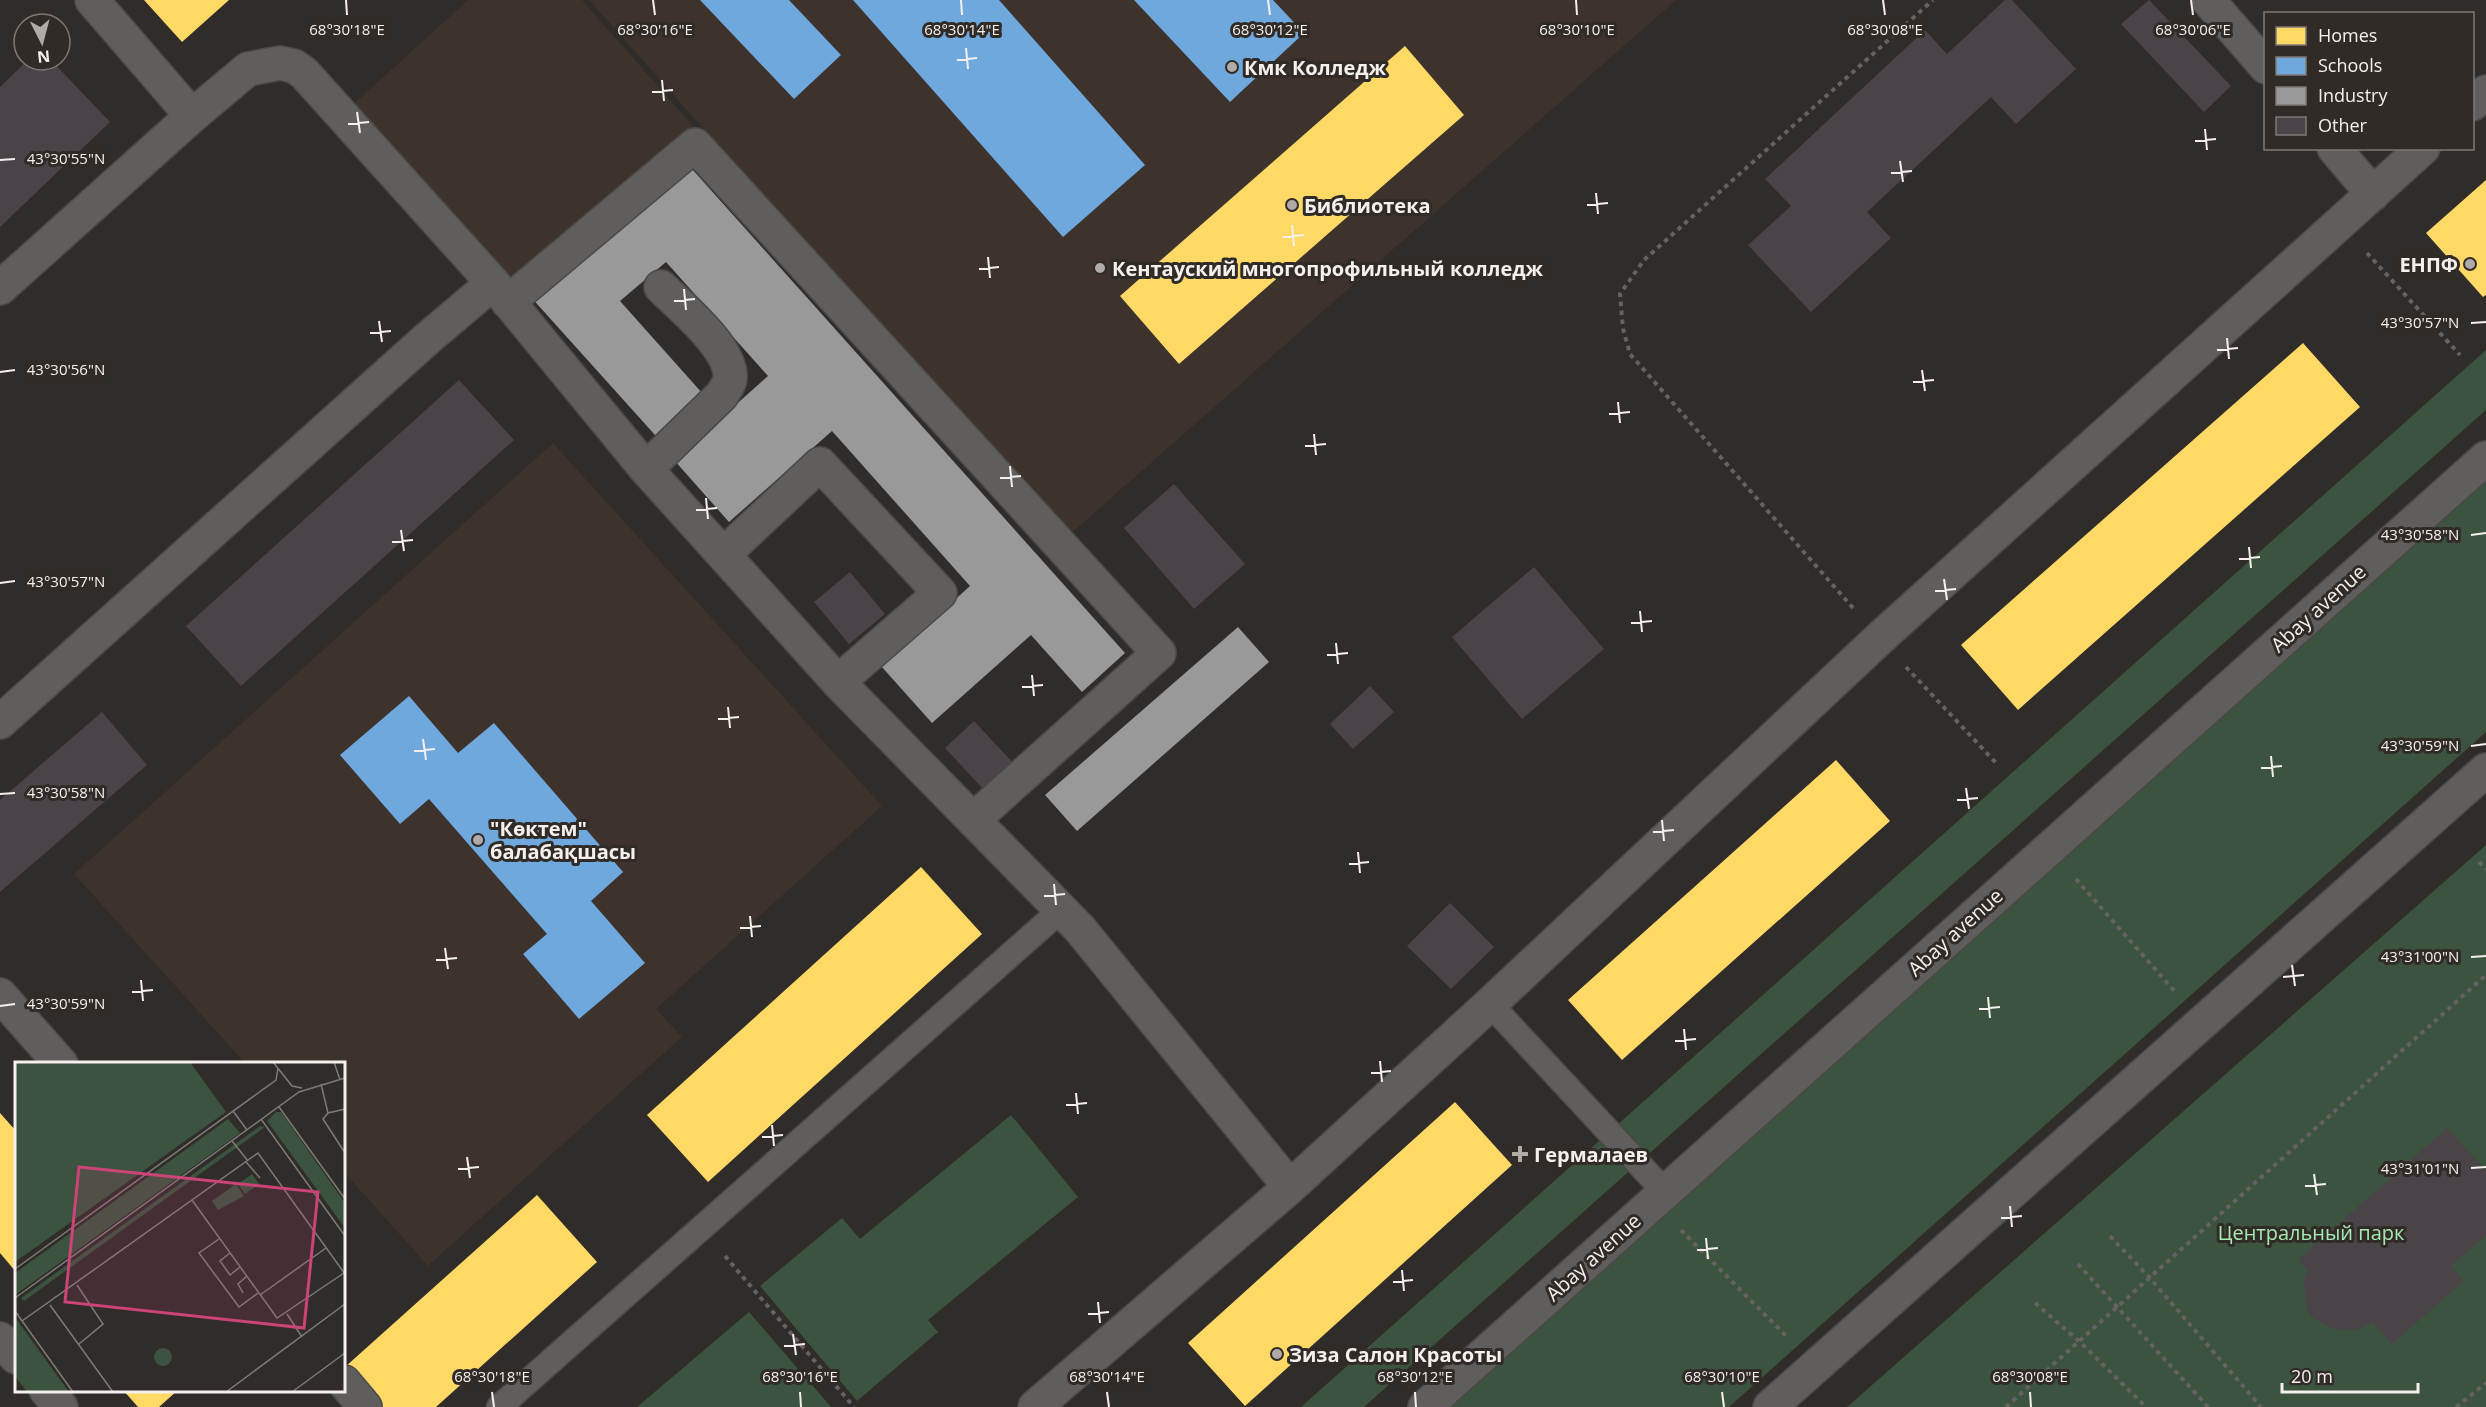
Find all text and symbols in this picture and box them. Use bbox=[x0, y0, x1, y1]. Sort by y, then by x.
north arrow bbox=[12, 12, 72, 72]
legend bbox=[2264, 12, 2474, 150]
text: 68°30'18"E bbox=[309, 19, 385, 39]
text: 68°30'16"E bbox=[617, 19, 693, 39]
text: 68°30'14"E bbox=[924, 19, 1000, 39]
text: 68°30'12"E bbox=[1232, 19, 1308, 39]
text: 68°30'10"E bbox=[1539, 19, 1615, 39]
text: 68°30'08"E bbox=[1847, 19, 1923, 39]
text: 68°30'06"E bbox=[2155, 19, 2231, 39]
text: Homes bbox=[2318, 23, 2377, 47]
text: N bbox=[36, 45, 51, 69]
text: Schools bbox=[2318, 53, 2382, 77]
place label: Кмк Колледж bbox=[1244, 54, 1387, 81]
marker: Кмк Колледж bbox=[1225, 60, 1239, 74]
text: Industry bbox=[2318, 83, 2388, 107]
text: Other bbox=[2318, 113, 2368, 137]
text: 43°30'55"N bbox=[27, 148, 105, 168]
place label: Библиотека bbox=[1304, 192, 1431, 219]
marker: Библиотека bbox=[1285, 198, 1299, 212]
place label: ЕНПФ bbox=[2399, 251, 2458, 278]
place label: Кентауский многопрофильный колледж bbox=[1112, 255, 1544, 282]
marker: ЕНПФ bbox=[2463, 257, 2477, 271]
marker: Кентауский многопрофильный колледж bbox=[1093, 261, 1107, 275]
text: 43°30'57"N bbox=[2381, 312, 2459, 332]
text: 43°30'56"N bbox=[27, 359, 105, 379]
text: 43°30'58"N bbox=[2381, 524, 2459, 544]
street label: Abay avenue bbox=[2265, 558, 2371, 658]
text: 43°30'57"N bbox=[27, 571, 105, 591]
text: 43°30'59"N bbox=[2381, 735, 2459, 755]
text: 43°30'58"N bbox=[27, 782, 105, 802]
place label: "Көктем" балабақшасы bbox=[490, 815, 636, 865]
marker: "Көктем" балабақшасы bbox=[471, 833, 485, 847]
street label: Abay avenue bbox=[1902, 882, 2008, 982]
text: 43°31'00"N bbox=[2381, 946, 2459, 966]
text: 43°30'59"N bbox=[27, 993, 105, 1013]
inset map bbox=[15, 1062, 345, 1392]
place label: Гермалаев bbox=[1534, 1141, 1648, 1168]
marker: Гермалаев bbox=[1511, 1145, 1529, 1163]
text: 43°31'01"N bbox=[2381, 1158, 2459, 1178]
street label: Abay avenue bbox=[1540, 1207, 1646, 1307]
park label: Центральный парк bbox=[2218, 1219, 2405, 1246]
place label: Зиза Салон Красоты bbox=[1289, 1341, 1502, 1368]
marker: Зиза Салон Красоты bbox=[1270, 1347, 1284, 1361]
scale bar bbox=[2282, 1356, 2418, 1394]
text: 20 m bbox=[2291, 1364, 2333, 1388]
text: 68°30'18"E bbox=[454, 1366, 530, 1386]
text: 68°30'16"E bbox=[762, 1366, 838, 1386]
text: 68°30'14"E bbox=[1069, 1366, 1145, 1386]
text: 68°30'12"E bbox=[1377, 1366, 1453, 1386]
text: 68°30'10"E bbox=[1684, 1366, 1760, 1386]
text: 68°30'08"E bbox=[1992, 1366, 2068, 1386]

